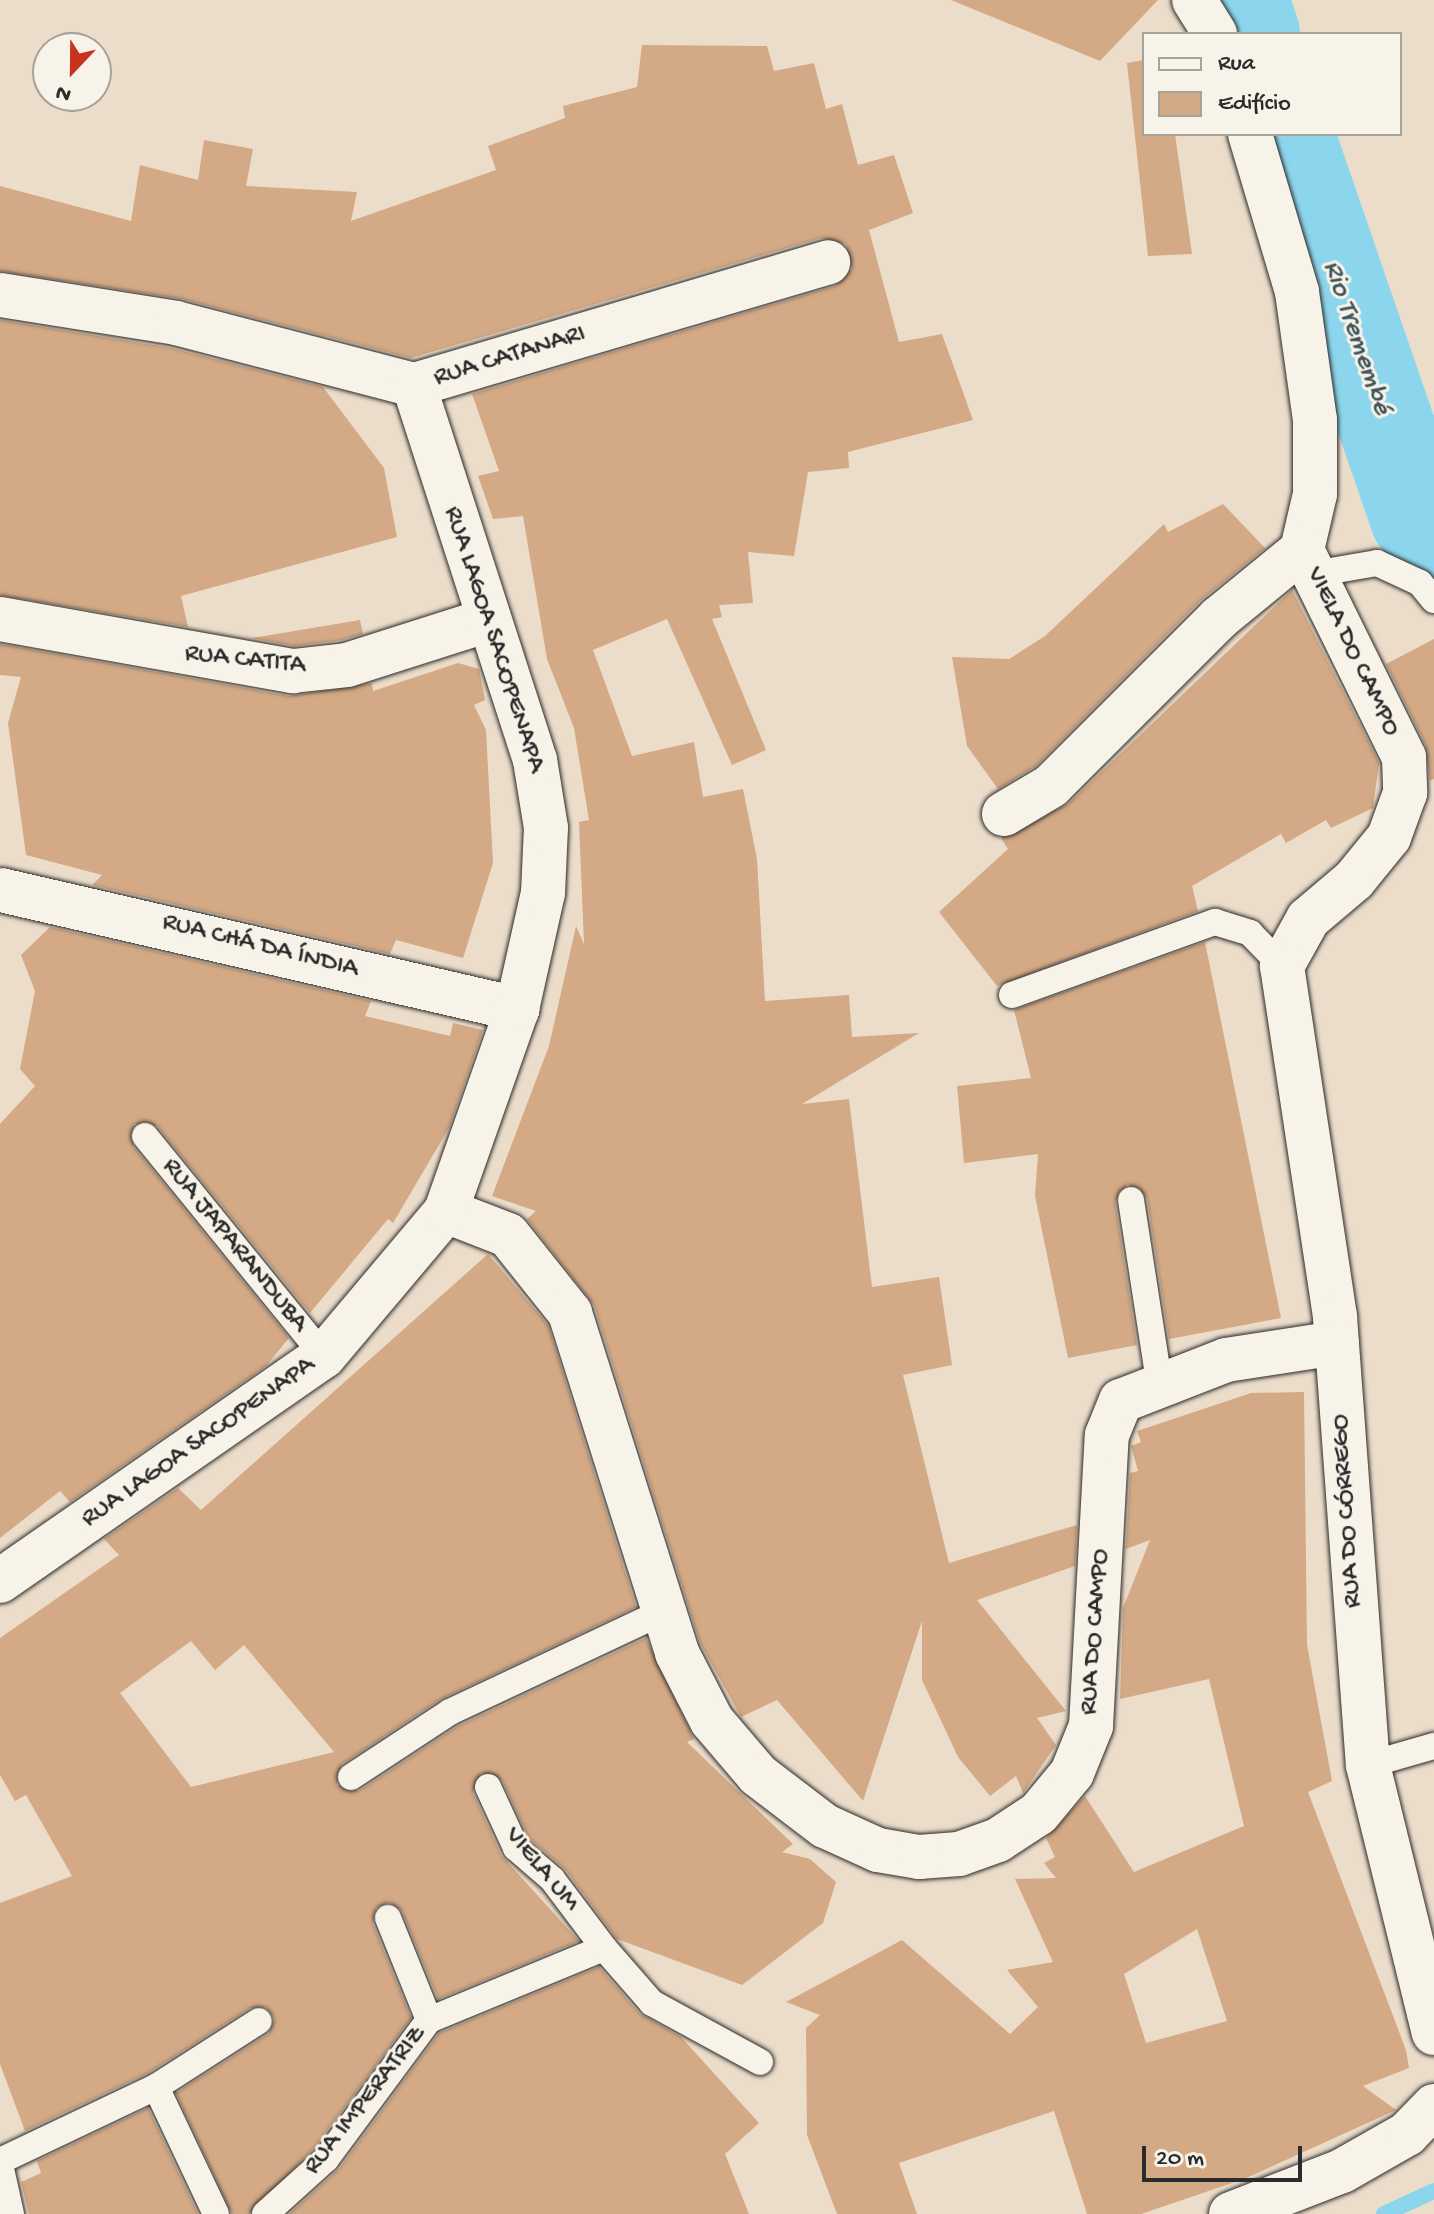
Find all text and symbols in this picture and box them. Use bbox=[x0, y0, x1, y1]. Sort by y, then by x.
north arrow bbox=[32, 32, 112, 112]
legend bbox=[1142, 32, 1402, 136]
text: Rua bbox=[1218, 50, 1255, 79]
text: N bbox=[52, 78, 75, 107]
text: Edifício bbox=[1218, 90, 1291, 119]
water label: Rio Tremembé bbox=[1314, 257, 1398, 419]
street label: RUA CATANARI bbox=[430, 319, 590, 395]
street label: RUA LAGOA SACOPENAPA bbox=[435, 503, 551, 777]
street label: VIELA DO CAMPO bbox=[1298, 562, 1406, 742]
street label: RUA CATITA bbox=[183, 639, 307, 683]
street label: RUA CHÁ DA ÍNDIA bbox=[159, 908, 361, 986]
street label: RUA JAPARANDUBA bbox=[154, 1152, 314, 1340]
street label: RUA LAGOA SACOPENAPA bbox=[76, 1350, 322, 1536]
street label: RUA DO CÓRREGO bbox=[1326, 1413, 1370, 1609]
street label: RUA DO CAMPO bbox=[1075, 1548, 1117, 1716]
street label: VIELA UM bbox=[497, 1821, 585, 1919]
street label: RUA IMPERATRIZ bbox=[298, 2020, 434, 2182]
scale bar bbox=[1146, 2130, 1306, 2180]
text: 20 m bbox=[1156, 2145, 1204, 2174]

